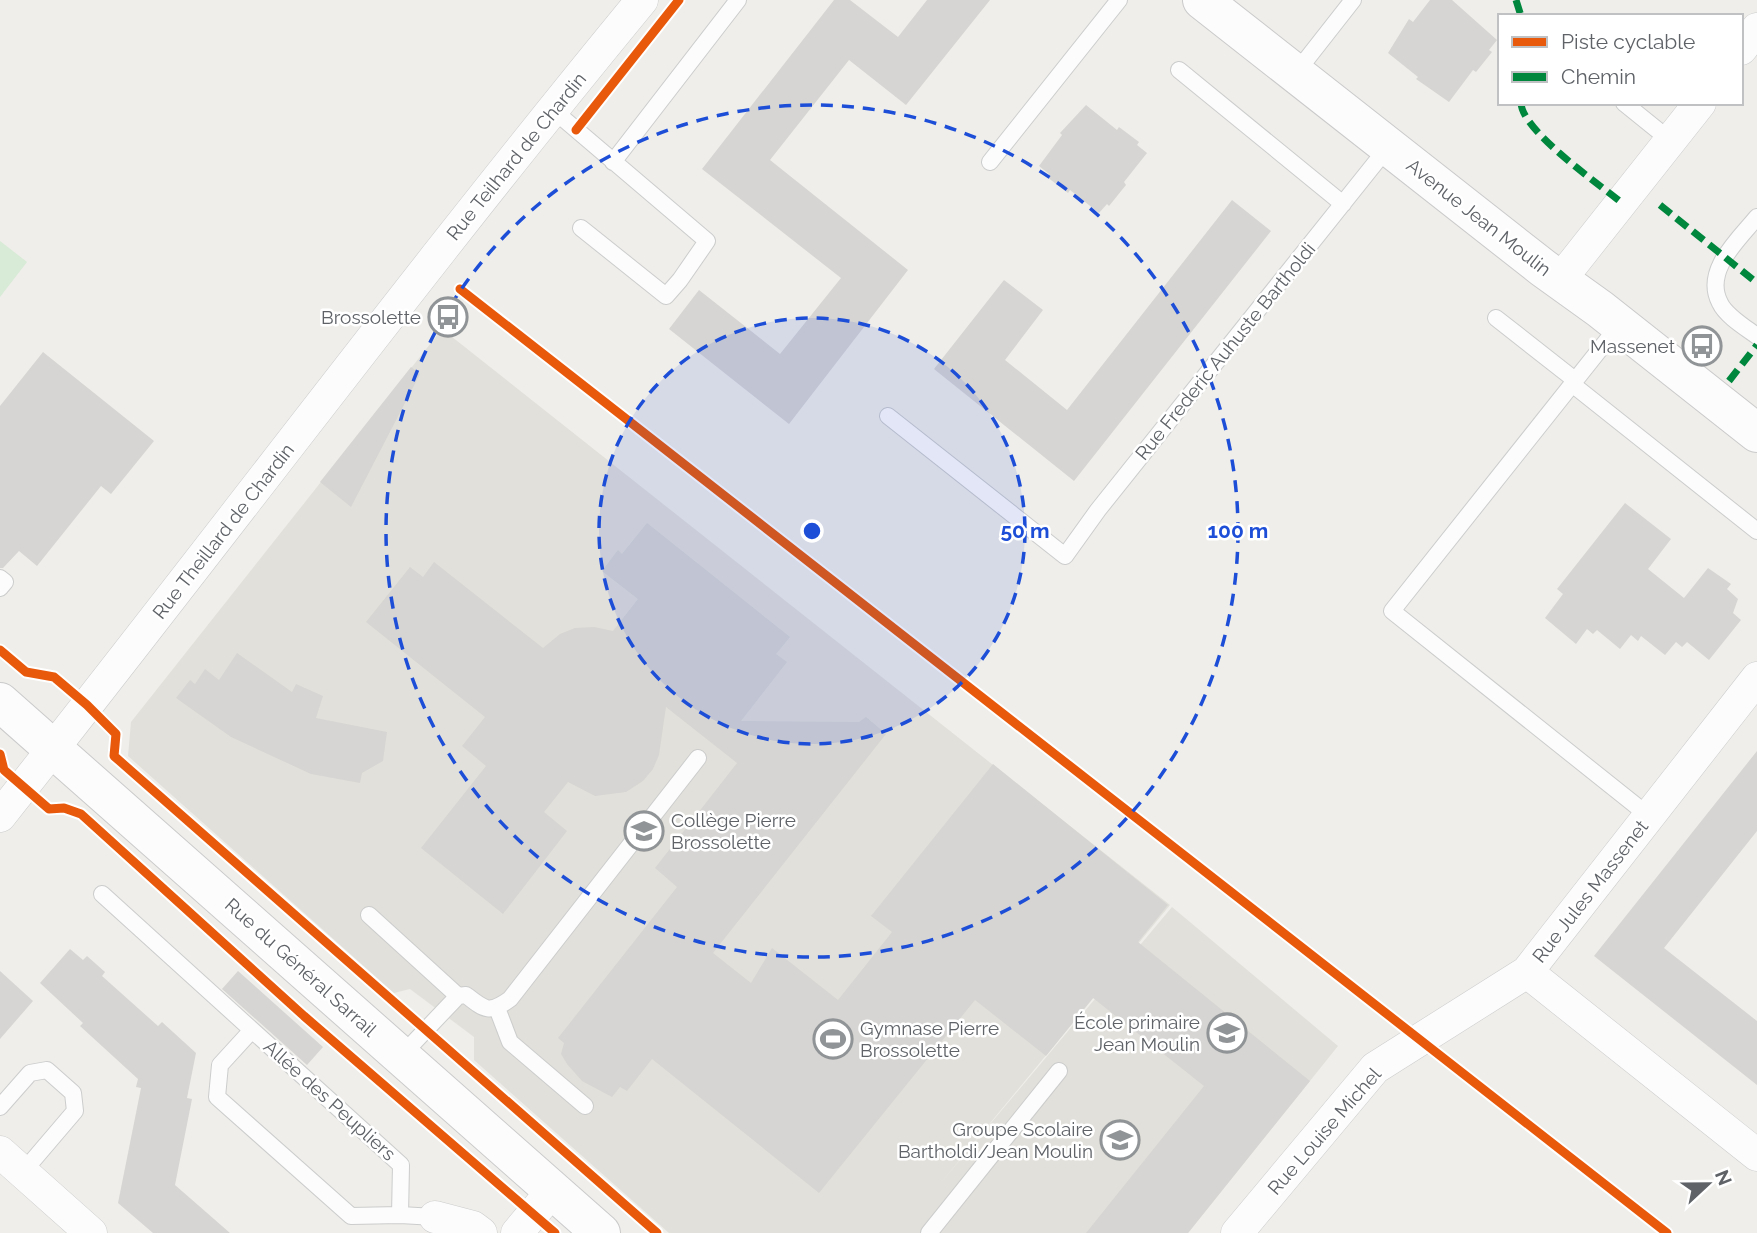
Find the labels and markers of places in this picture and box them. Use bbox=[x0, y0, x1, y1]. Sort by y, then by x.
bus stop icon: Brossolette bbox=[427, 296, 469, 338]
place label: Brossolette bbox=[321, 306, 421, 328]
bus stop icon: Massenet bbox=[1681, 325, 1723, 367]
place label: Massenet bbox=[1590, 335, 1676, 357]
centre of rings bbox=[800, 519, 824, 543]
place label: Collège Pierre Brossolette bbox=[671, 809, 796, 853]
school or university icon: Collège Pierre Brossolette bbox=[623, 810, 665, 852]
place label: École primaire Jean Moulin bbox=[1074, 1011, 1200, 1055]
school or university icon: École primaire Jean Moulin bbox=[1206, 1012, 1248, 1054]
place label: Gymnase Pierre Brossolette bbox=[860, 1017, 999, 1061]
sports icon: Gymnase Pierre Brossolette bbox=[812, 1018, 854, 1060]
place label: Groupe Scolaire Bartholdi/Jean Moulin bbox=[898, 1118, 1093, 1162]
school or university icon: Groupe Scolaire Bartholdi/Jean Moulin bbox=[1099, 1119, 1141, 1161]

